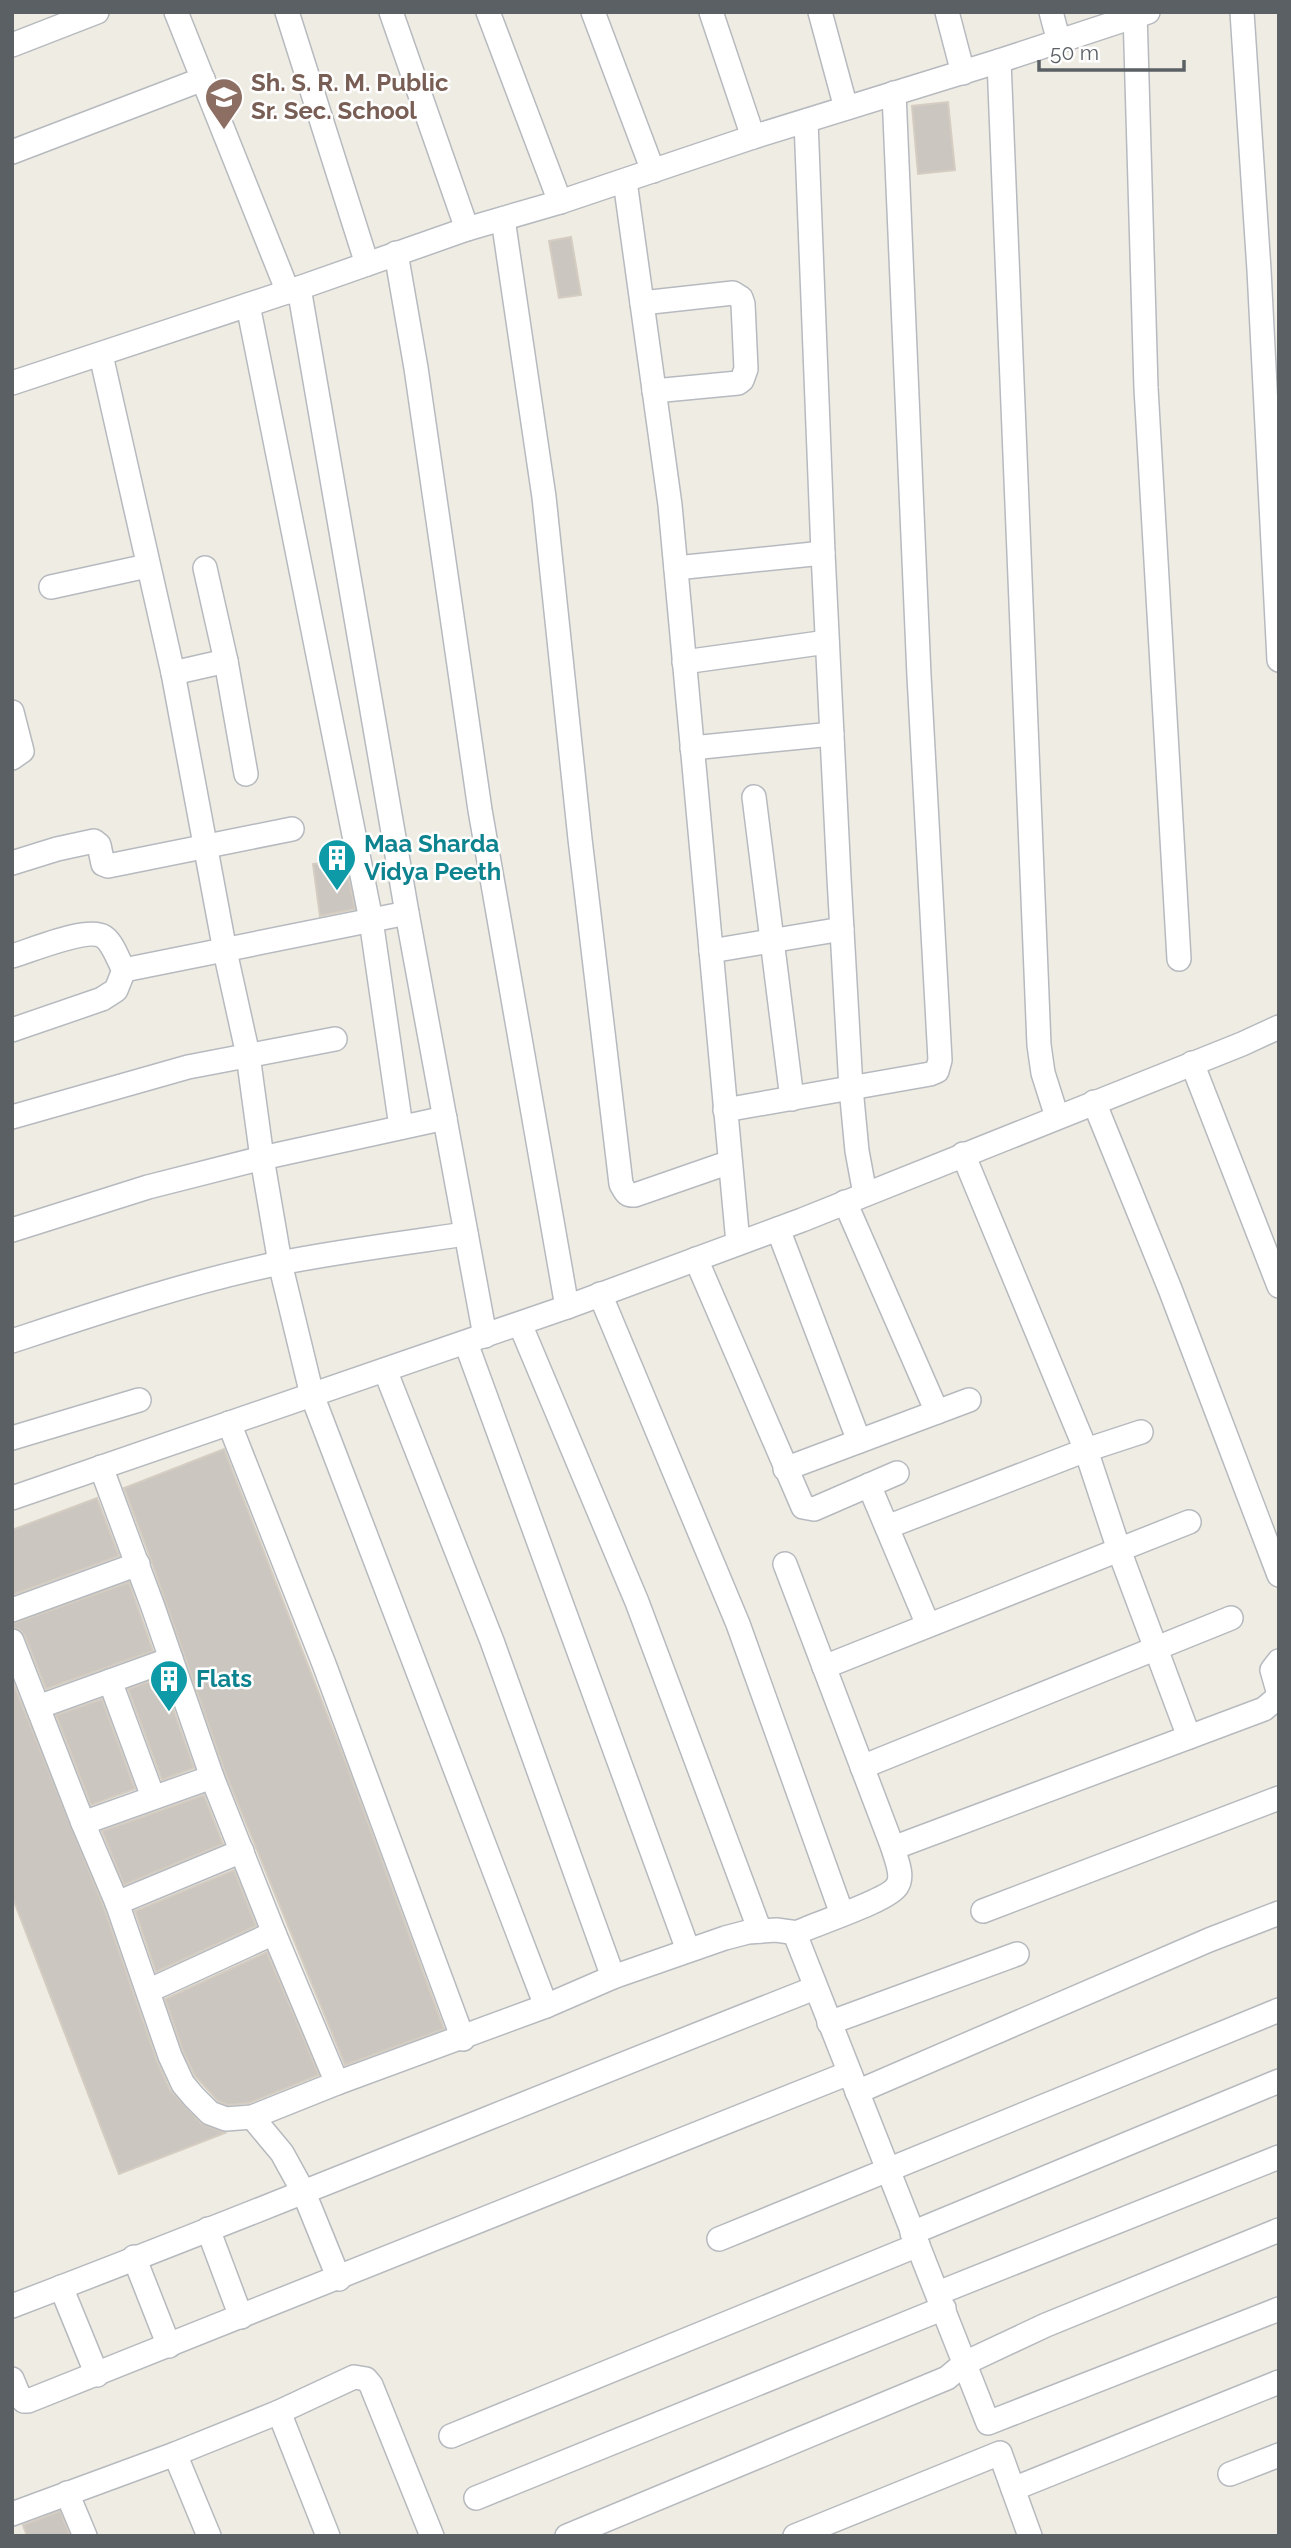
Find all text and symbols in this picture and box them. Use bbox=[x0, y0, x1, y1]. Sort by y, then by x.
scale bar bbox=[1039, 28, 1184, 72]
text: 50 m bbox=[1050, 40, 1099, 65]
place label: Sh. S. R. M. Public Sr. Sec. School bbox=[251, 68, 449, 125]
school or university icon: Sh. S. R. M. Public Sr. Sec. School bbox=[203, 76, 245, 131]
place label: Maa Sharda Vidya Peeth bbox=[364, 829, 501, 886]
building icon: Maa Sharda Vidya Peeth bbox=[316, 837, 358, 892]
building icon: Flats bbox=[148, 1658, 190, 1713]
place label: Flats bbox=[196, 1664, 252, 1693]

